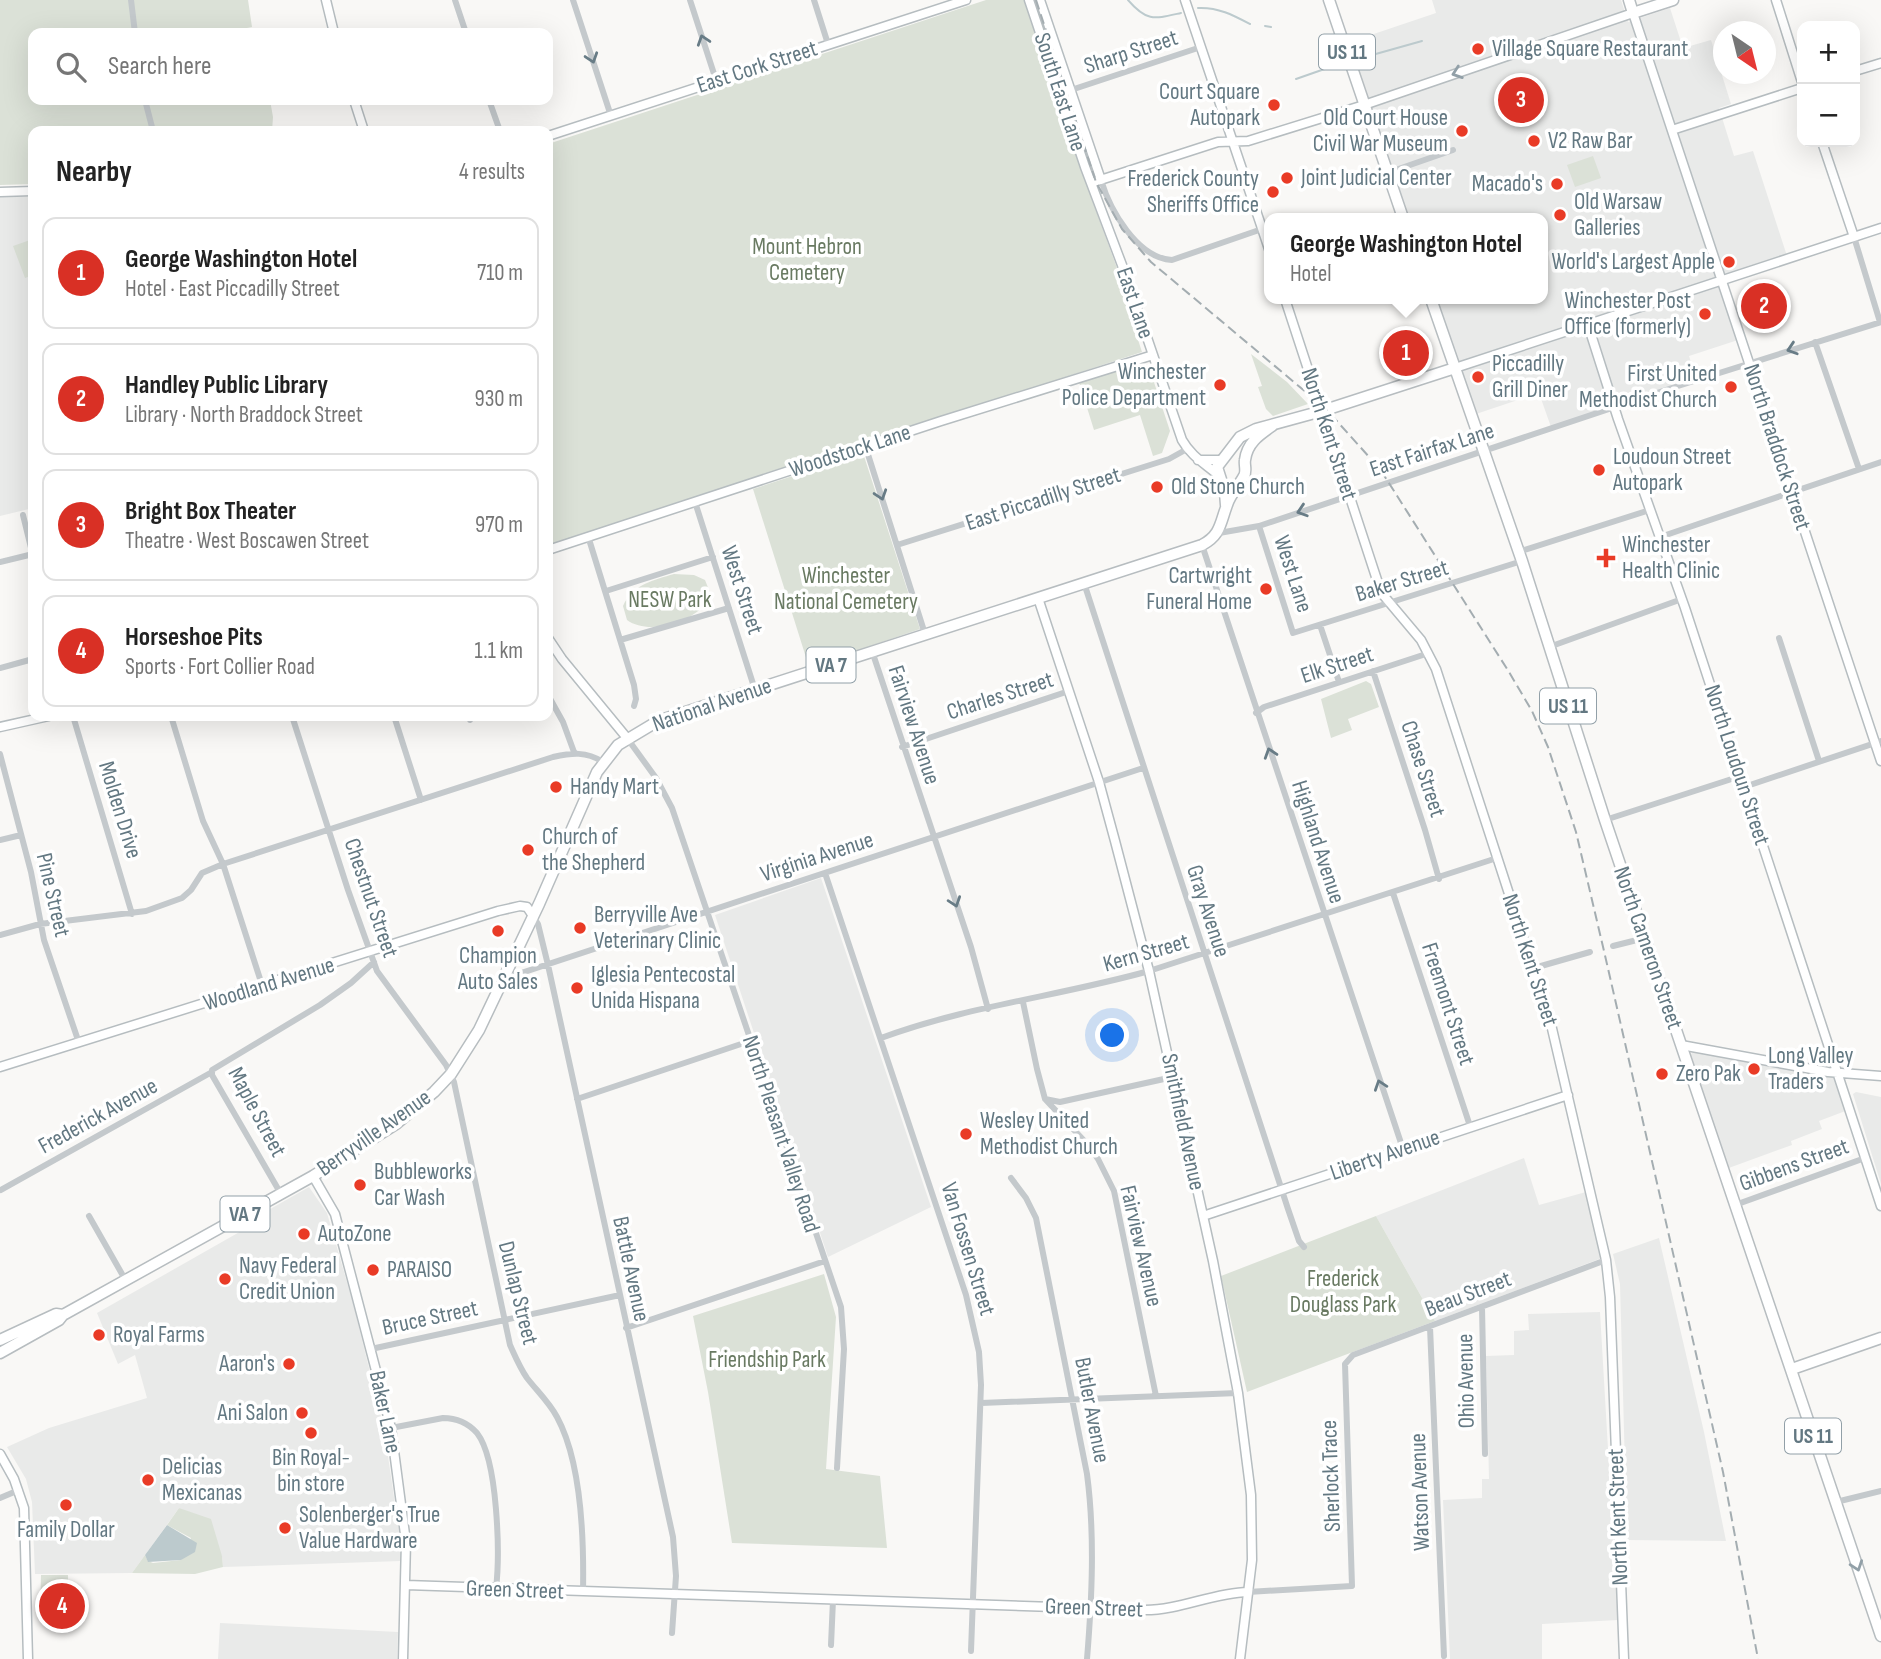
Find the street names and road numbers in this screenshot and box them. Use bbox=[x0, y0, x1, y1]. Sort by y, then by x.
street label: Sharp Street bbox=[1081, 24, 1181, 80]
street label: South East Lane bbox=[1028, 29, 1092, 155]
street label: East Cork Street bbox=[693, 34, 821, 100]
road number: US 11 bbox=[1319, 34, 1375, 70]
street label: East Lane bbox=[1110, 264, 1160, 342]
street label: North Braddock Street bbox=[1737, 360, 1817, 534]
street label: North Kent Street bbox=[1294, 364, 1364, 504]
street label: East Fairfax Lane bbox=[1366, 417, 1498, 483]
street label: Woodstock Lane bbox=[786, 418, 914, 484]
street label: East Piccadilly Street bbox=[962, 461, 1124, 537]
street label: West Lane bbox=[1267, 532, 1319, 616]
street label: West Street bbox=[715, 542, 769, 638]
street label: Baker Street bbox=[1352, 554, 1452, 608]
street label: Elk Street bbox=[1297, 640, 1377, 690]
road number: VA 7 bbox=[806, 648, 856, 682]
street label: Fairview Avenue bbox=[882, 662, 946, 788]
street label: Charles Street bbox=[943, 666, 1057, 726]
street label: National Avenue bbox=[649, 672, 775, 738]
street label: North Loudoun Street bbox=[1698, 681, 1776, 849]
road number: US 11 bbox=[1540, 688, 1596, 724]
street label: Chase Street bbox=[1394, 717, 1452, 821]
street label: Molden Drive bbox=[92, 758, 148, 862]
street label: Highland Avenue bbox=[1285, 777, 1351, 907]
street label: Virginia Avenue bbox=[757, 826, 877, 888]
street label: Chestnut Street bbox=[338, 835, 404, 961]
street label: Pine Street bbox=[30, 850, 76, 940]
street label: Gray Avenue bbox=[1180, 861, 1236, 961]
street label: North Cameron Street bbox=[1607, 863, 1689, 1033]
street label: North Kent Street bbox=[1495, 890, 1565, 1030]
street label: Kern Street bbox=[1100, 927, 1192, 979]
street label: Freemont Street bbox=[1415, 939, 1481, 1069]
street label: Woodland Avenue bbox=[200, 951, 338, 1017]
street label: North Pleasant Valley Road bbox=[736, 1032, 826, 1236]
street label: Smithfield Avenue bbox=[1155, 1051, 1211, 1193]
street label: Maple Street bbox=[222, 1062, 292, 1162]
street label: Frederick Avenue bbox=[34, 1072, 162, 1160]
street label: Berryville Avenue bbox=[312, 1083, 436, 1183]
street label: Liberty Avenue bbox=[1326, 1123, 1444, 1187]
street label: Gibbens Street bbox=[1735, 1132, 1853, 1198]
street label: Van Fossen Street bbox=[935, 1179, 1001, 1319]
street label: Fairview Avenue bbox=[1113, 1183, 1169, 1309]
road number: VA 7 bbox=[220, 1196, 270, 1232]
street label: Battle Avenue bbox=[606, 1214, 656, 1324]
street label: Dunlap Street bbox=[492, 1238, 544, 1348]
street label: Beau Street bbox=[1421, 1265, 1515, 1323]
street label: Bruce Street bbox=[380, 1294, 480, 1342]
street label: Ohio Avenue bbox=[1451, 1333, 1481, 1429]
street label: Butler Avenue bbox=[1068, 1355, 1116, 1465]
street label: Baker Lane bbox=[363, 1368, 407, 1456]
road number: US 11 bbox=[1785, 1418, 1841, 1454]
street label: Sherlock Trace bbox=[1315, 1419, 1347, 1533]
street label: Watson Avenue bbox=[1404, 1433, 1436, 1551]
street label: North Kent Street bbox=[1602, 1448, 1634, 1586]
street label: Green Street bbox=[465, 1574, 565, 1606]
street label: Green Street bbox=[1044, 1592, 1144, 1624]

